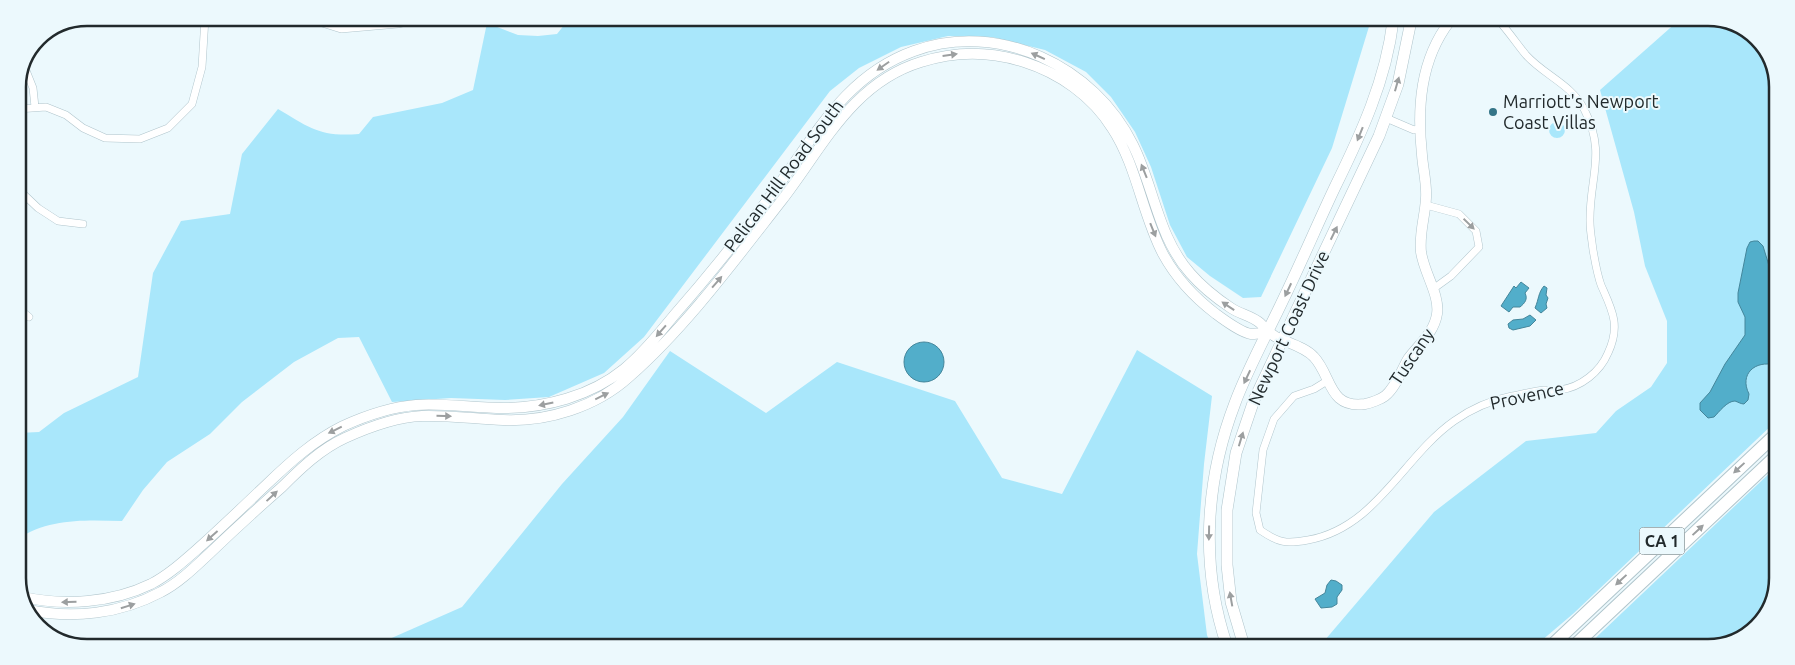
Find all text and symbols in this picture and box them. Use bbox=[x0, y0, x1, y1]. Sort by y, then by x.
one-way arrow bbox=[942, 51, 958, 59]
one-way arrow bbox=[1031, 52, 1045, 60]
one-way arrow bbox=[876, 61, 889, 71]
one-way arrow bbox=[1394, 76, 1402, 91]
place label: Marriott's Newport Coast Villas bbox=[1503, 91, 1659, 132]
street label: Pelican Hill Road South bbox=[720, 95, 847, 255]
marker: Marriott's Newport Coast Villas bbox=[1487, 106, 1499, 118]
one-way arrow bbox=[1356, 127, 1364, 141]
one-way arrow bbox=[1140, 164, 1148, 179]
one-way arrow bbox=[1463, 218, 1475, 230]
one-way arrow bbox=[1149, 223, 1157, 238]
one-way arrow bbox=[1330, 226, 1338, 240]
street label: Newport Coast Drive bbox=[1243, 247, 1333, 408]
one-way arrow bbox=[712, 276, 723, 289]
one-way arrow bbox=[1283, 283, 1292, 298]
one-way arrow bbox=[1221, 301, 1235, 311]
one-way arrow bbox=[655, 324, 666, 337]
street label: Tuscany bbox=[1385, 324, 1438, 389]
one-way arrow bbox=[1242, 370, 1250, 384]
street label: Provence bbox=[1488, 377, 1566, 413]
one-way arrow bbox=[595, 392, 609, 400]
one-way arrow bbox=[539, 400, 554, 408]
one-way arrow bbox=[436, 413, 452, 421]
one-way arrow bbox=[328, 427, 342, 435]
one-way arrow bbox=[1237, 431, 1245, 446]
one-way arrow bbox=[1734, 462, 1746, 474]
one-way arrow bbox=[265, 490, 277, 502]
one-way arrow bbox=[1691, 524, 1703, 536]
one-way arrow bbox=[1205, 525, 1213, 541]
road number: CA 1 bbox=[1640, 528, 1684, 554]
one-way arrow bbox=[206, 530, 218, 542]
one-way arrow bbox=[1616, 574, 1628, 586]
one-way arrow bbox=[1227, 591, 1235, 607]
one-way arrow bbox=[61, 598, 77, 606]
one-way arrow bbox=[121, 601, 136, 609]

